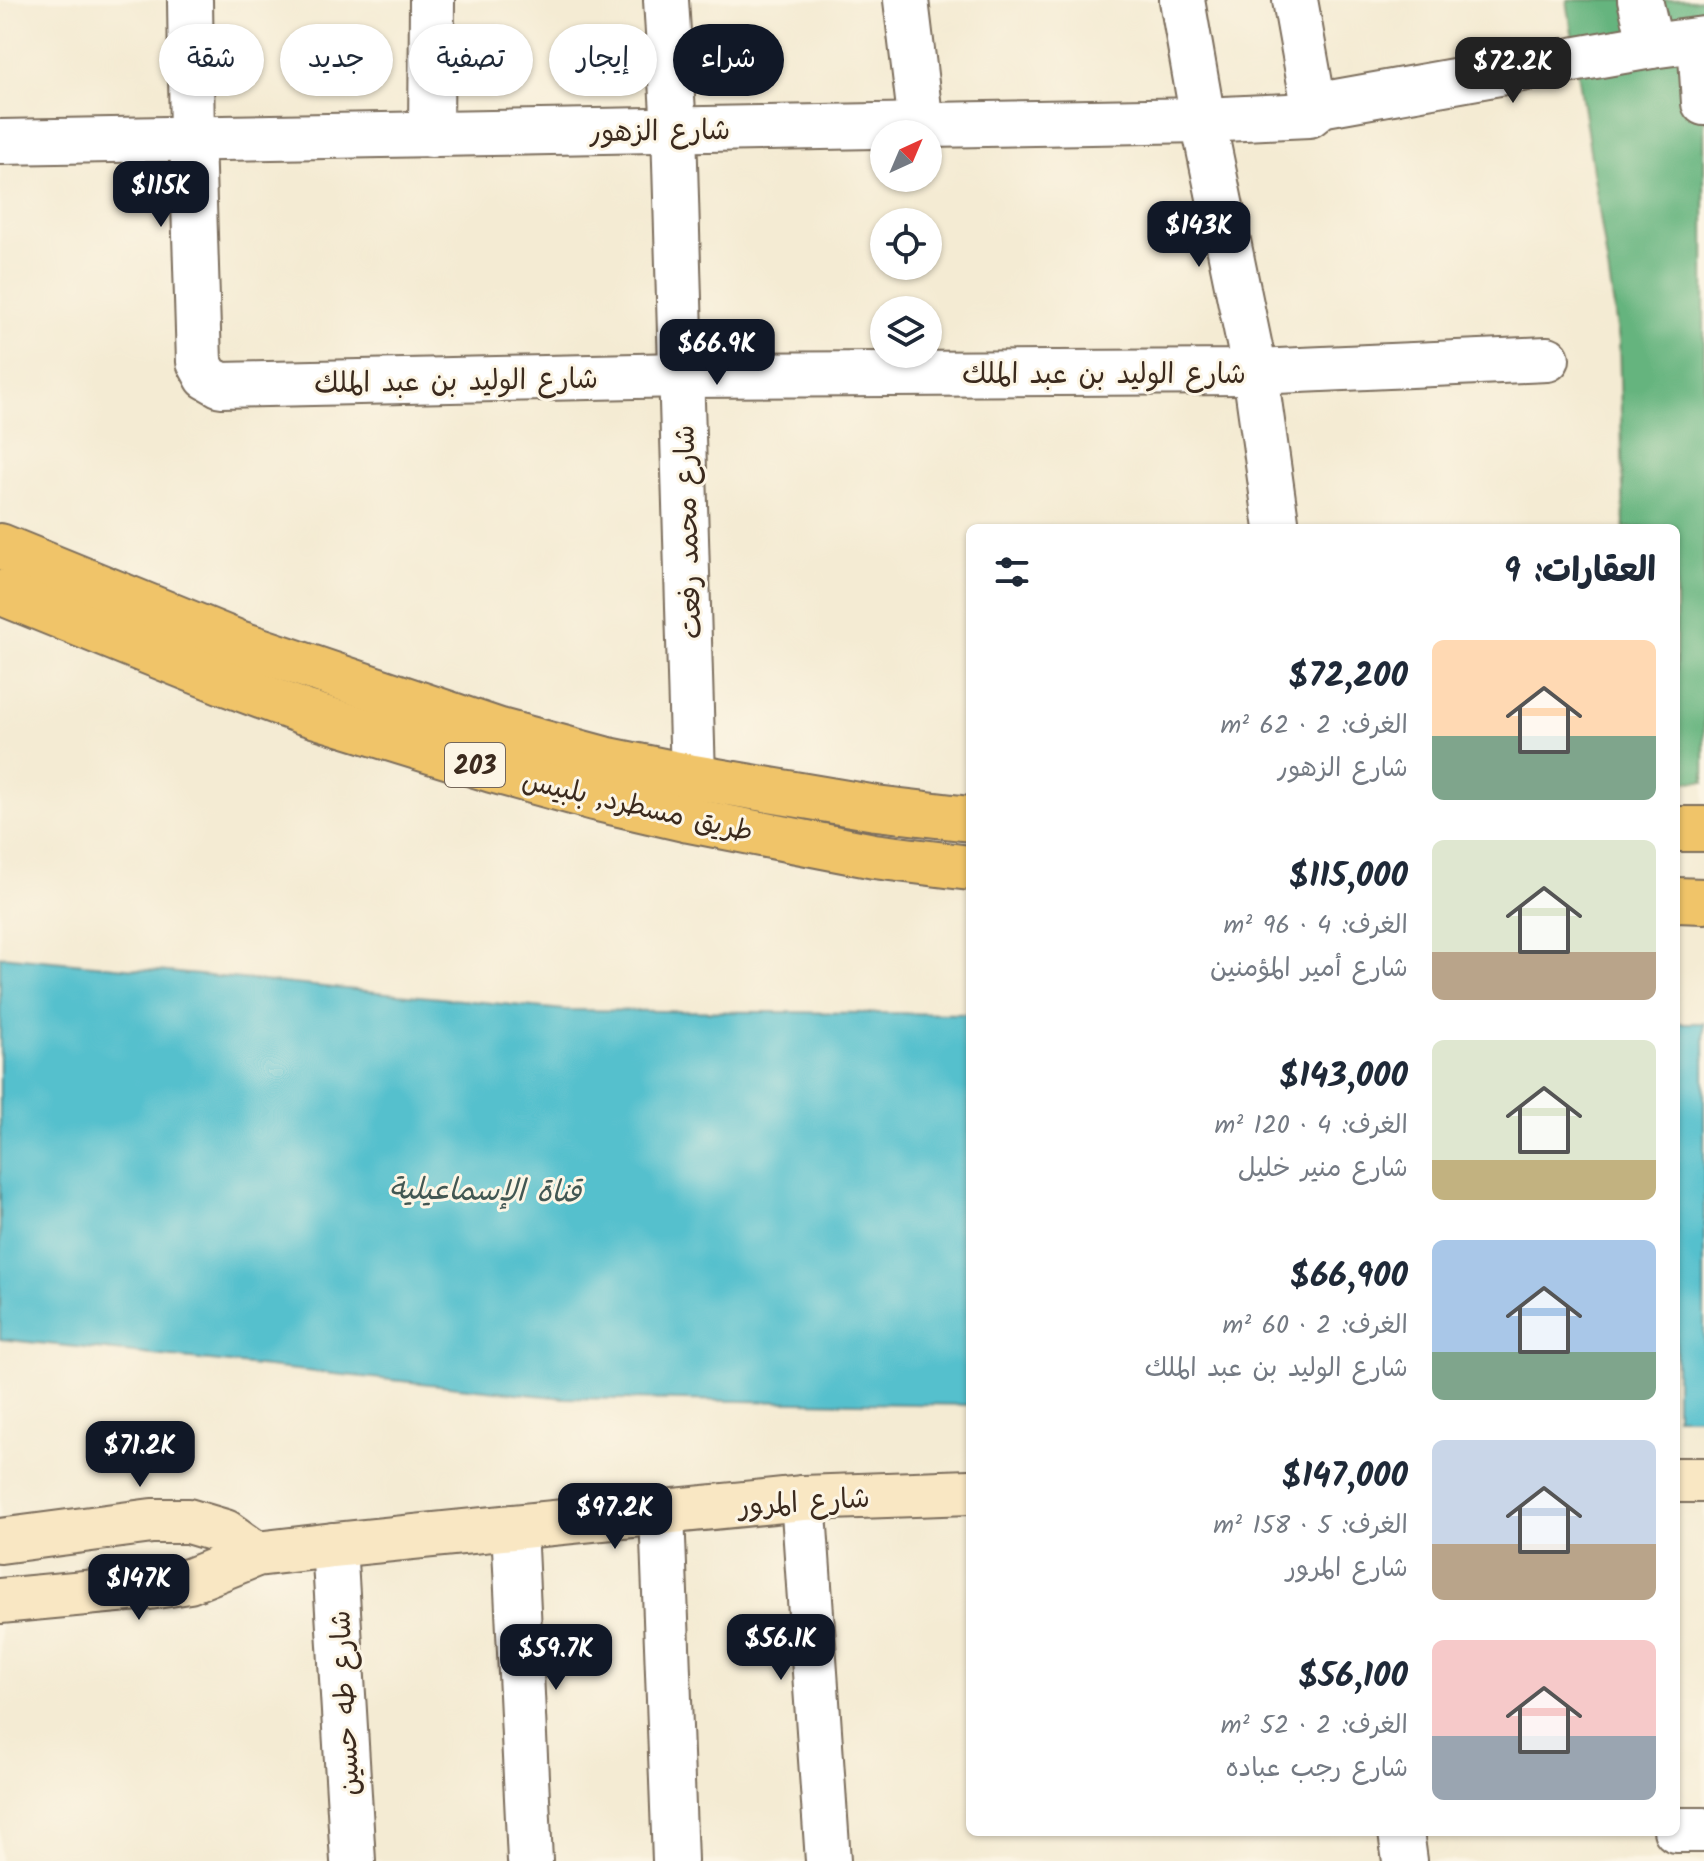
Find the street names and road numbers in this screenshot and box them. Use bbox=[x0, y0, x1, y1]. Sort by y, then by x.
street label: شارع الزهور bbox=[588, 109, 731, 156]
street label: شارع الوليد بن عبد الملك bbox=[962, 353, 1246, 398]
street label: شارع الوليد بن عبد الملك bbox=[314, 358, 598, 407]
street label: شارع محمد رفعت bbox=[663, 424, 716, 640]
road number: 203 bbox=[445, 743, 505, 787]
street label: طريق مسطرد, بلبيس bbox=[517, 759, 757, 856]
street label: شارع المرور bbox=[735, 1476, 871, 1531]
street label: شارع طه حسين bbox=[319, 1609, 374, 1797]

